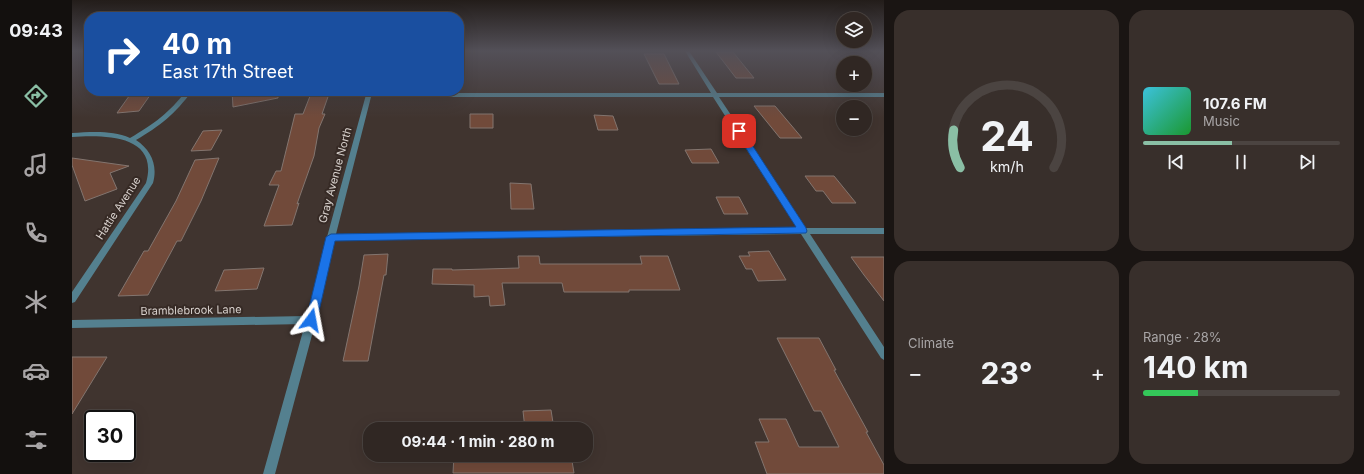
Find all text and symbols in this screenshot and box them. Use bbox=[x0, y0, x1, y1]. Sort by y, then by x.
map controls bbox=[836, 12, 872, 136]
button: layers bbox=[836, 12, 872, 48]
text: 09:43 bbox=[9, 20, 63, 41]
text: 40 m bbox=[162, 27, 232, 61]
icon: right bbox=[96, 28, 148, 80]
button: + bbox=[836, 56, 872, 92]
text: East 17th Street bbox=[162, 61, 293, 82]
icon: directions bbox=[22, 82, 50, 110]
text: 107.6 FM bbox=[1203, 94, 1267, 113]
button: − bbox=[836, 100, 872, 136]
text: 24 bbox=[980, 111, 1033, 161]
text: Music bbox=[1203, 113, 1240, 129]
pin bbox=[722, 114, 756, 148]
icon: arrive bbox=[728, 120, 750, 142]
street label: Gray Avenue North bbox=[315, 126, 355, 224]
icon: music bbox=[22, 151, 50, 179]
icon: previous bbox=[1165, 151, 1187, 173]
icon: pause bbox=[1230, 151, 1252, 173]
icon: next bbox=[1296, 151, 1318, 173]
text: km/h bbox=[990, 158, 1023, 175]
street label: Hattie Avenue bbox=[92, 174, 144, 242]
icon: phone bbox=[22, 219, 50, 247]
icon: climate bbox=[22, 288, 50, 316]
position arrow bbox=[290, 299, 332, 341]
street label: Bramblebrook Lane bbox=[140, 302, 242, 318]
text: Range · 28% bbox=[1143, 329, 1222, 345]
text: Climate bbox=[908, 335, 954, 351]
text: 140 km bbox=[1143, 349, 1248, 385]
text: 23° bbox=[981, 355, 1032, 391]
icon: car bbox=[22, 357, 50, 385]
text: − bbox=[908, 360, 923, 386]
text: + bbox=[1090, 360, 1105, 386]
speed limit sign: 30 bbox=[84, 410, 136, 462]
icon: filters bbox=[22, 426, 50, 454]
text: 09:44 · 1 min · 280 m bbox=[401, 432, 555, 451]

